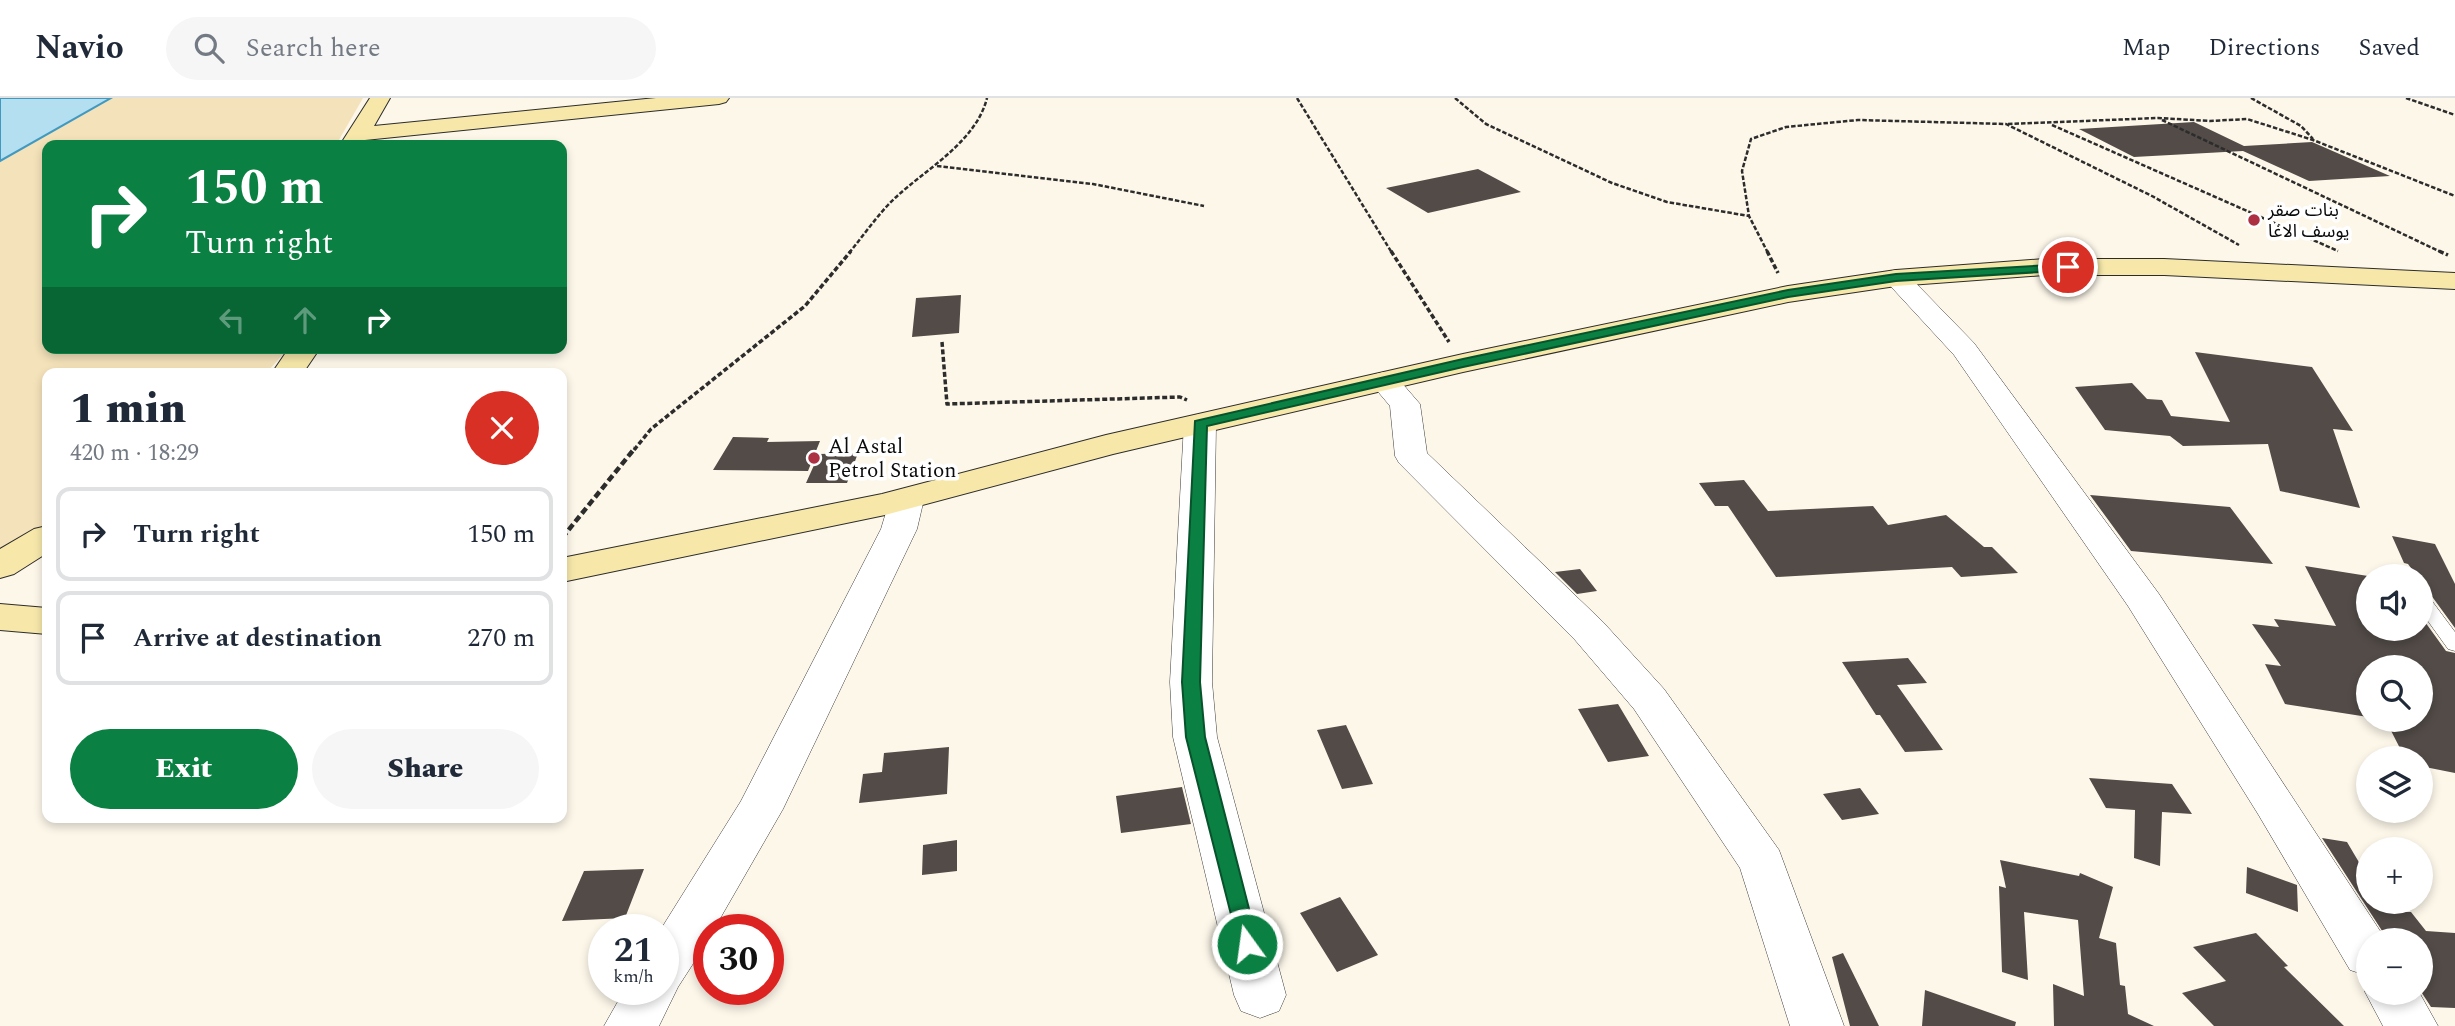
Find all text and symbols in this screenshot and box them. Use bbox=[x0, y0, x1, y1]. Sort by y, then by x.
search box bbox=[166, 17, 656, 80]
text: Navio bbox=[35, 23, 124, 73]
text: Search here bbox=[246, 28, 381, 68]
icon: search bbox=[190, 29, 228, 67]
text: Map bbox=[2122, 30, 2170, 66]
text: Directions bbox=[2208, 30, 2320, 66]
text: Saved bbox=[2358, 30, 2420, 66]
text: 150 m bbox=[185, 151, 324, 226]
icon: right bbox=[70, 168, 161, 259]
place label: بنات صقر يوسف الاغا bbox=[2267, 197, 2349, 245]
marker: بنات صقر يوسف الاغا bbox=[2246, 212, 2262, 228]
text: Turn right bbox=[185, 219, 333, 268]
pin bbox=[2038, 237, 2098, 297]
icon: arrive bbox=[2049, 248, 2087, 286]
icon: left bbox=[213, 301, 251, 339]
icon: ahead bbox=[286, 301, 324, 339]
icon: right bbox=[359, 301, 397, 339]
text: 1 min bbox=[70, 378, 186, 441]
button: close bbox=[465, 391, 539, 465]
place label: Al Astal Petrol Station bbox=[828, 431, 957, 487]
text: 420 m · 18:29 bbox=[70, 436, 199, 471]
marker: Al Astal Petrol Station bbox=[806, 450, 822, 466]
text: Turn right bbox=[133, 514, 260, 554]
text: 150 m bbox=[467, 514, 535, 554]
icon: right bbox=[74, 515, 112, 553]
map controls bbox=[2356, 564, 2433, 1005]
button: sound bbox=[2356, 564, 2433, 641]
text: Arrive at destination bbox=[133, 618, 382, 658]
text: 270 m bbox=[467, 618, 535, 658]
icon: arrive bbox=[74, 619, 112, 657]
button: search bbox=[2356, 655, 2433, 732]
button: Exit bbox=[70, 729, 298, 809]
button: Share bbox=[312, 729, 539, 809]
button: layers bbox=[2356, 746, 2433, 823]
button: + bbox=[2356, 837, 2433, 914]
position arrow bbox=[1210, 907, 1284, 981]
speed limit sign: 30 bbox=[693, 914, 784, 1005]
text: 21 bbox=[614, 924, 653, 977]
button: − bbox=[2356, 928, 2433, 1005]
text: km/h bbox=[613, 963, 654, 990]

